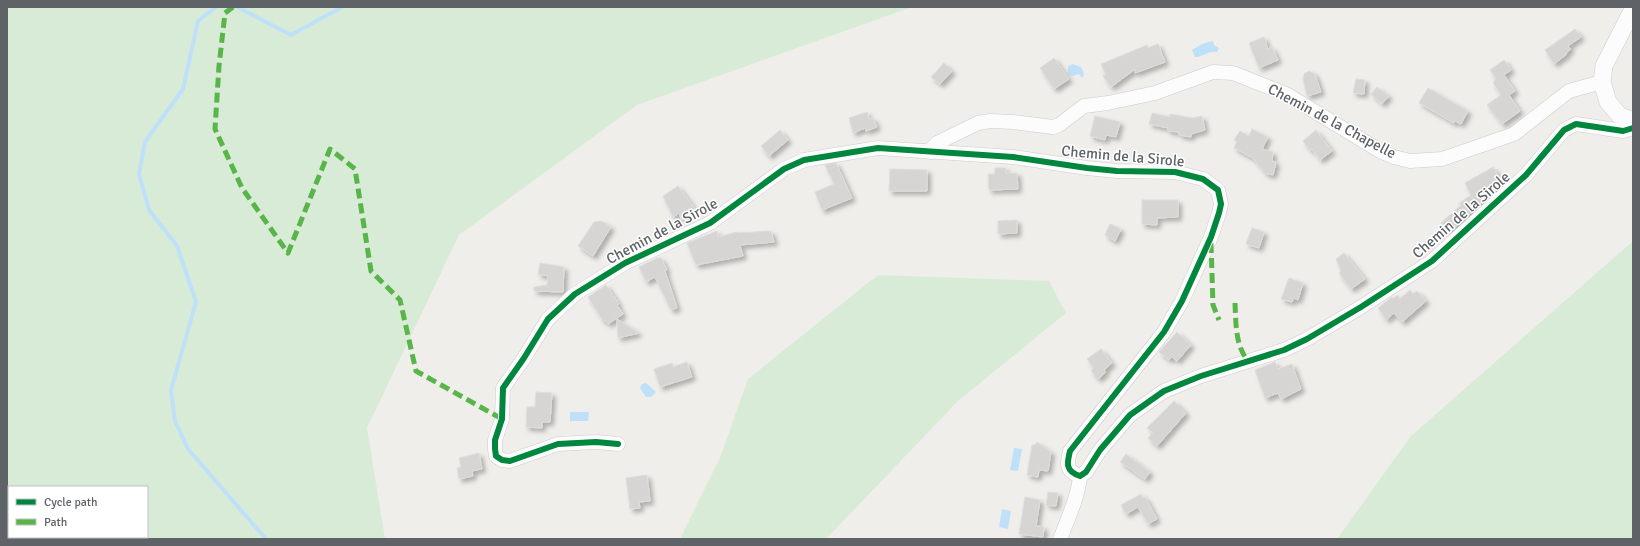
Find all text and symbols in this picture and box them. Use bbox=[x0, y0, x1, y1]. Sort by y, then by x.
street label: Chemin de la Chapelle bbox=[1265, 80, 1399, 162]
street label: Chemin de la Sirole bbox=[1061, 142, 1185, 170]
street label: Chemin de la Sirole bbox=[1408, 168, 1514, 262]
street label: Chemin de la Sirole bbox=[603, 194, 721, 268]
legend bbox=[8, 486, 148, 538]
text: Cycle path bbox=[44, 495, 97, 510]
text: Path bbox=[44, 515, 67, 530]

